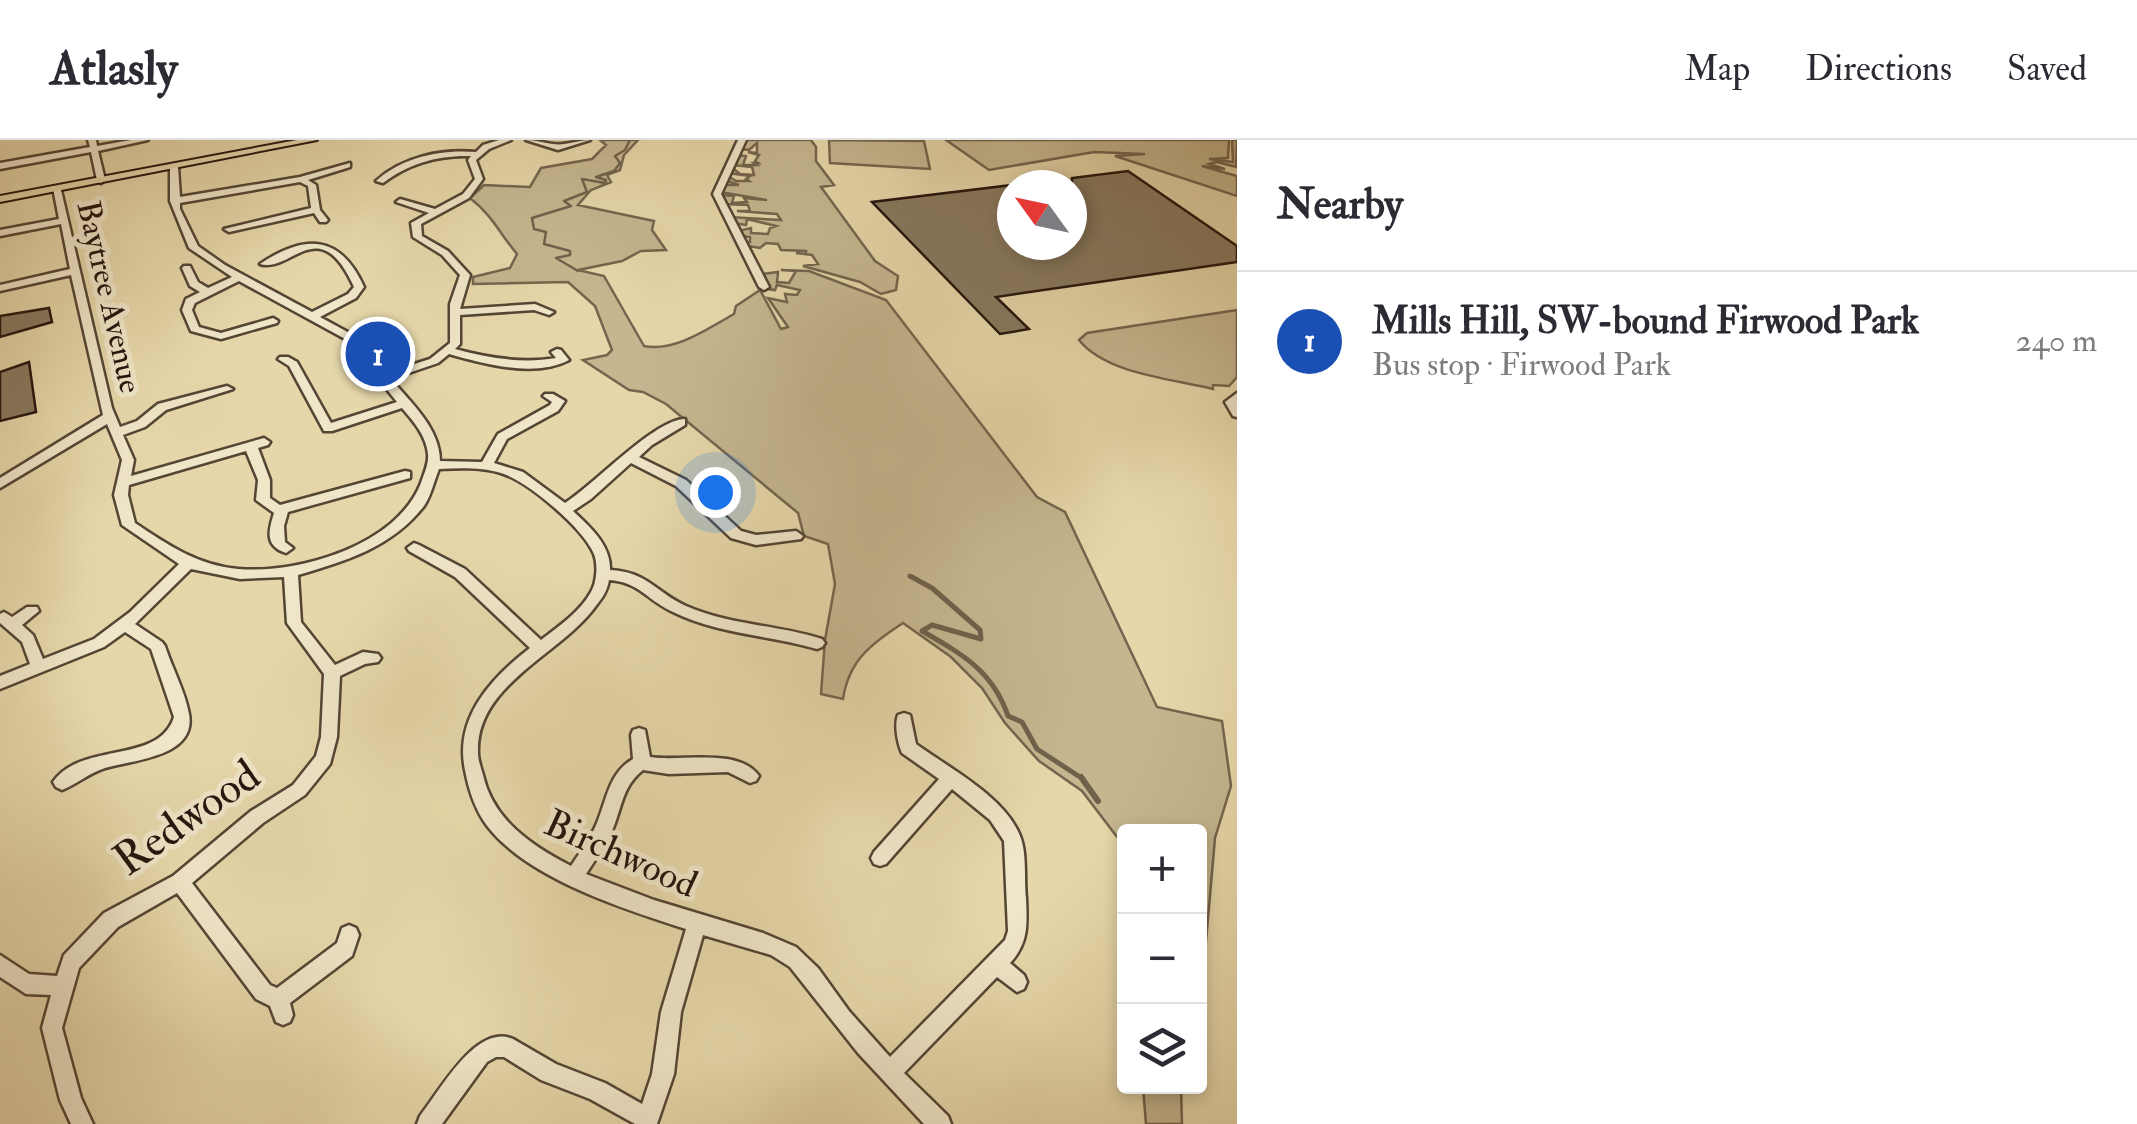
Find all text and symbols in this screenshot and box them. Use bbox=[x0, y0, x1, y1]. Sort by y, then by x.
text: Atlasly bbox=[50, 39, 178, 99]
text: Map bbox=[1684, 47, 1750, 91]
text: Directions bbox=[1805, 47, 1952, 91]
text: Saved bbox=[2007, 47, 2087, 91]
north arrow bbox=[997, 170, 1087, 260]
text: Nearby bbox=[1277, 179, 1403, 231]
street label: Baytree Avenue bbox=[67, 197, 151, 397]
text: Mills Hill, SW-bound Firwood Park bbox=[1372, 297, 1919, 345]
pin: 1 bbox=[346, 316, 410, 392]
text: 1 bbox=[1304, 321, 1315, 361]
text: 240 m bbox=[2016, 321, 2097, 361]
text: Bus stop · Firwood Park bbox=[1372, 345, 1671, 385]
your location bbox=[690, 467, 741, 518]
street label: Redwood bbox=[103, 748, 271, 888]
street label: Birchwood bbox=[537, 799, 705, 909]
map controls bbox=[1117, 824, 1207, 1094]
button: + bbox=[1117, 824, 1207, 914]
button: − bbox=[1117, 914, 1207, 1004]
button: layers bbox=[1117, 1004, 1207, 1094]

